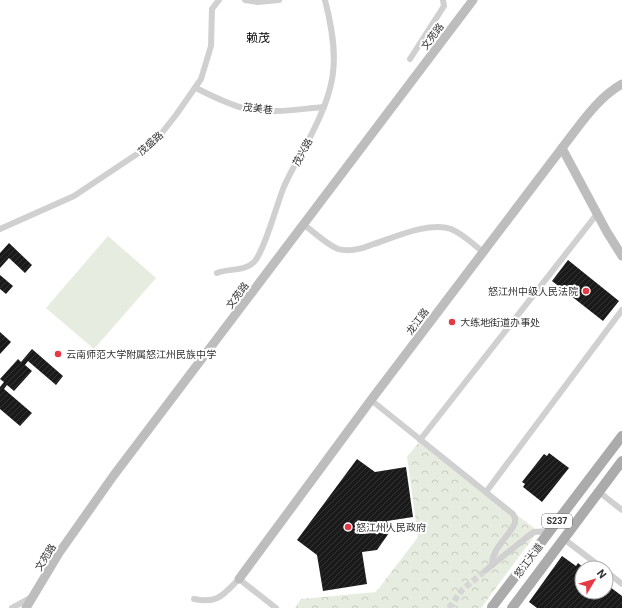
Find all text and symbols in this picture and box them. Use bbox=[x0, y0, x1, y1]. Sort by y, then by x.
street label: 文苑路 bbox=[419, 21, 446, 52]
district label: 赖茂 bbox=[246, 31, 270, 45]
street label: 茂美巷 bbox=[242, 101, 273, 116]
street label: 茂盛路 bbox=[136, 129, 165, 157]
street label: 茂兴路 bbox=[291, 136, 314, 168]
street label: 文苑路 bbox=[224, 280, 251, 311]
place label: 怒江州中级人民法院 bbox=[488, 286, 578, 297]
marker: 怒江州中级人民法院 bbox=[581, 286, 591, 296]
street label: 龙江路 bbox=[404, 306, 431, 337]
marker: 大练地街道办事处 bbox=[447, 317, 457, 327]
place label: 大练地街道办事处 bbox=[460, 317, 540, 328]
marker: 云南师范大学附属怒江州民族中学 bbox=[53, 349, 63, 359]
place label: 云南师范大学附属怒江州民族中学 bbox=[66, 349, 216, 360]
road number: S237 bbox=[542, 514, 572, 528]
marker: 怒江州人民政府 bbox=[343, 522, 353, 532]
place label: 怒江州人民政府 bbox=[356, 522, 426, 533]
street label: 怒江大道 bbox=[512, 541, 545, 580]
street label: 文苑路 bbox=[33, 542, 58, 573]
north arrow bbox=[574, 560, 614, 600]
text: N bbox=[594, 567, 609, 581]

